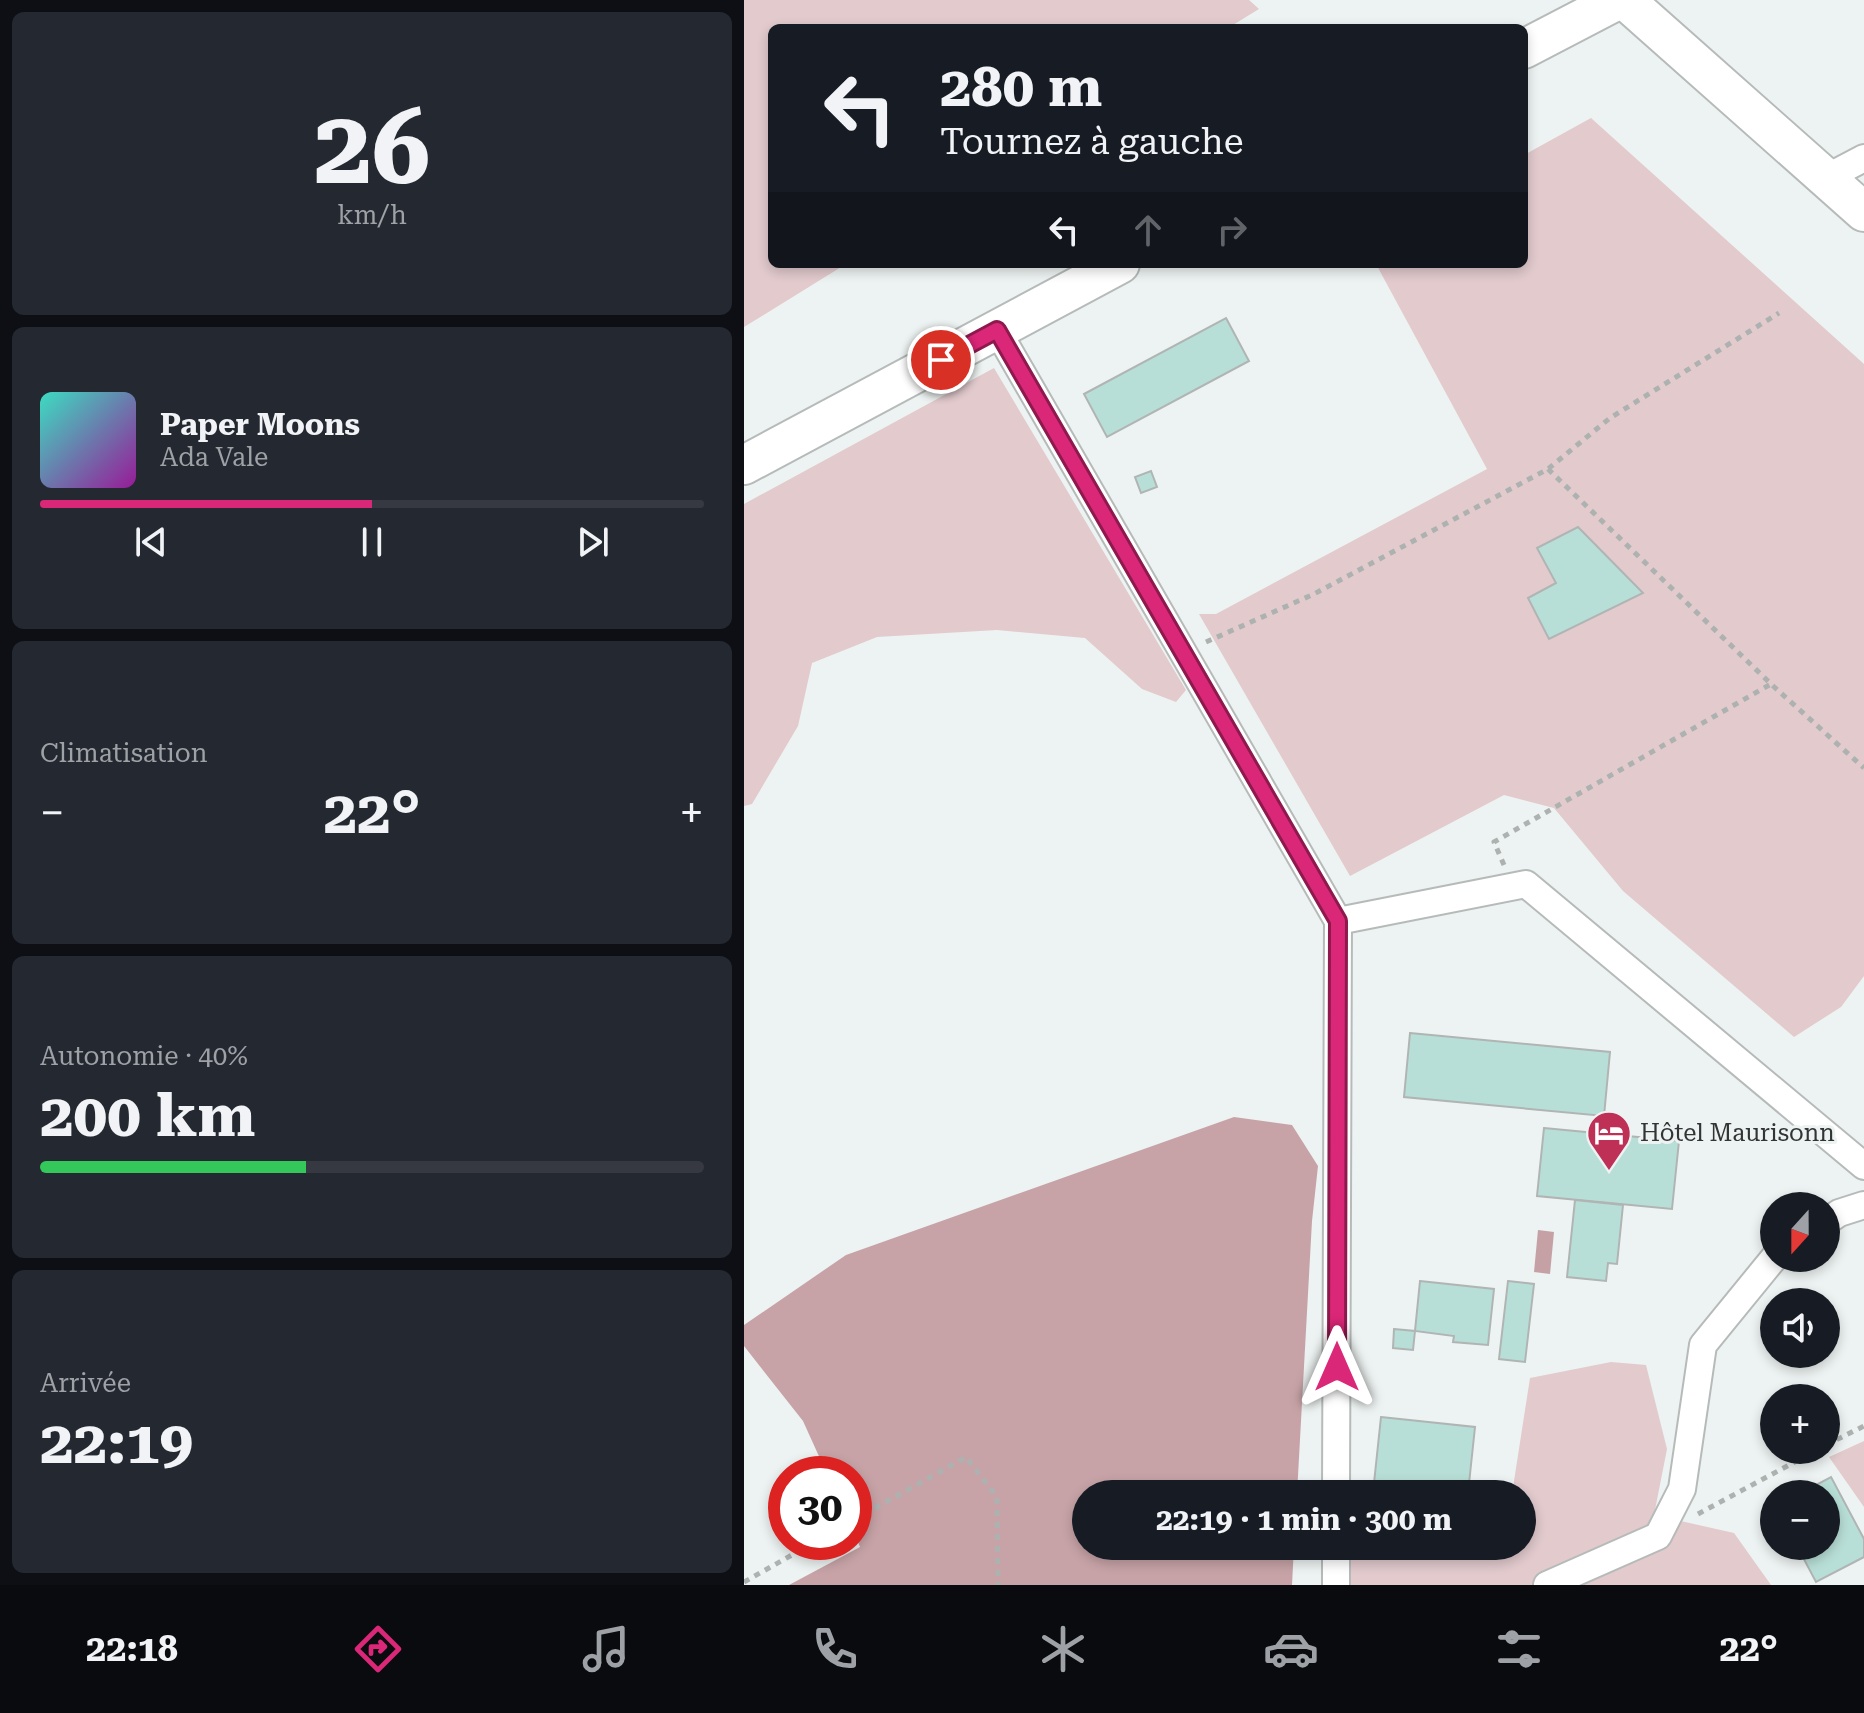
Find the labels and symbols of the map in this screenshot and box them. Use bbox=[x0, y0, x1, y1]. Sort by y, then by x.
pin bbox=[907, 326, 975, 394]
hotel icon: Hôtel Maurisonn bbox=[1585, 1109, 1633, 1172]
place label: Hôtel Maurisonn bbox=[1640, 1119, 1835, 1147]
north arrow bbox=[1760, 1192, 1840, 1272]
position arrow bbox=[1295, 1325, 1379, 1409]
speed limit sign: 30 bbox=[768, 1456, 872, 1560]

